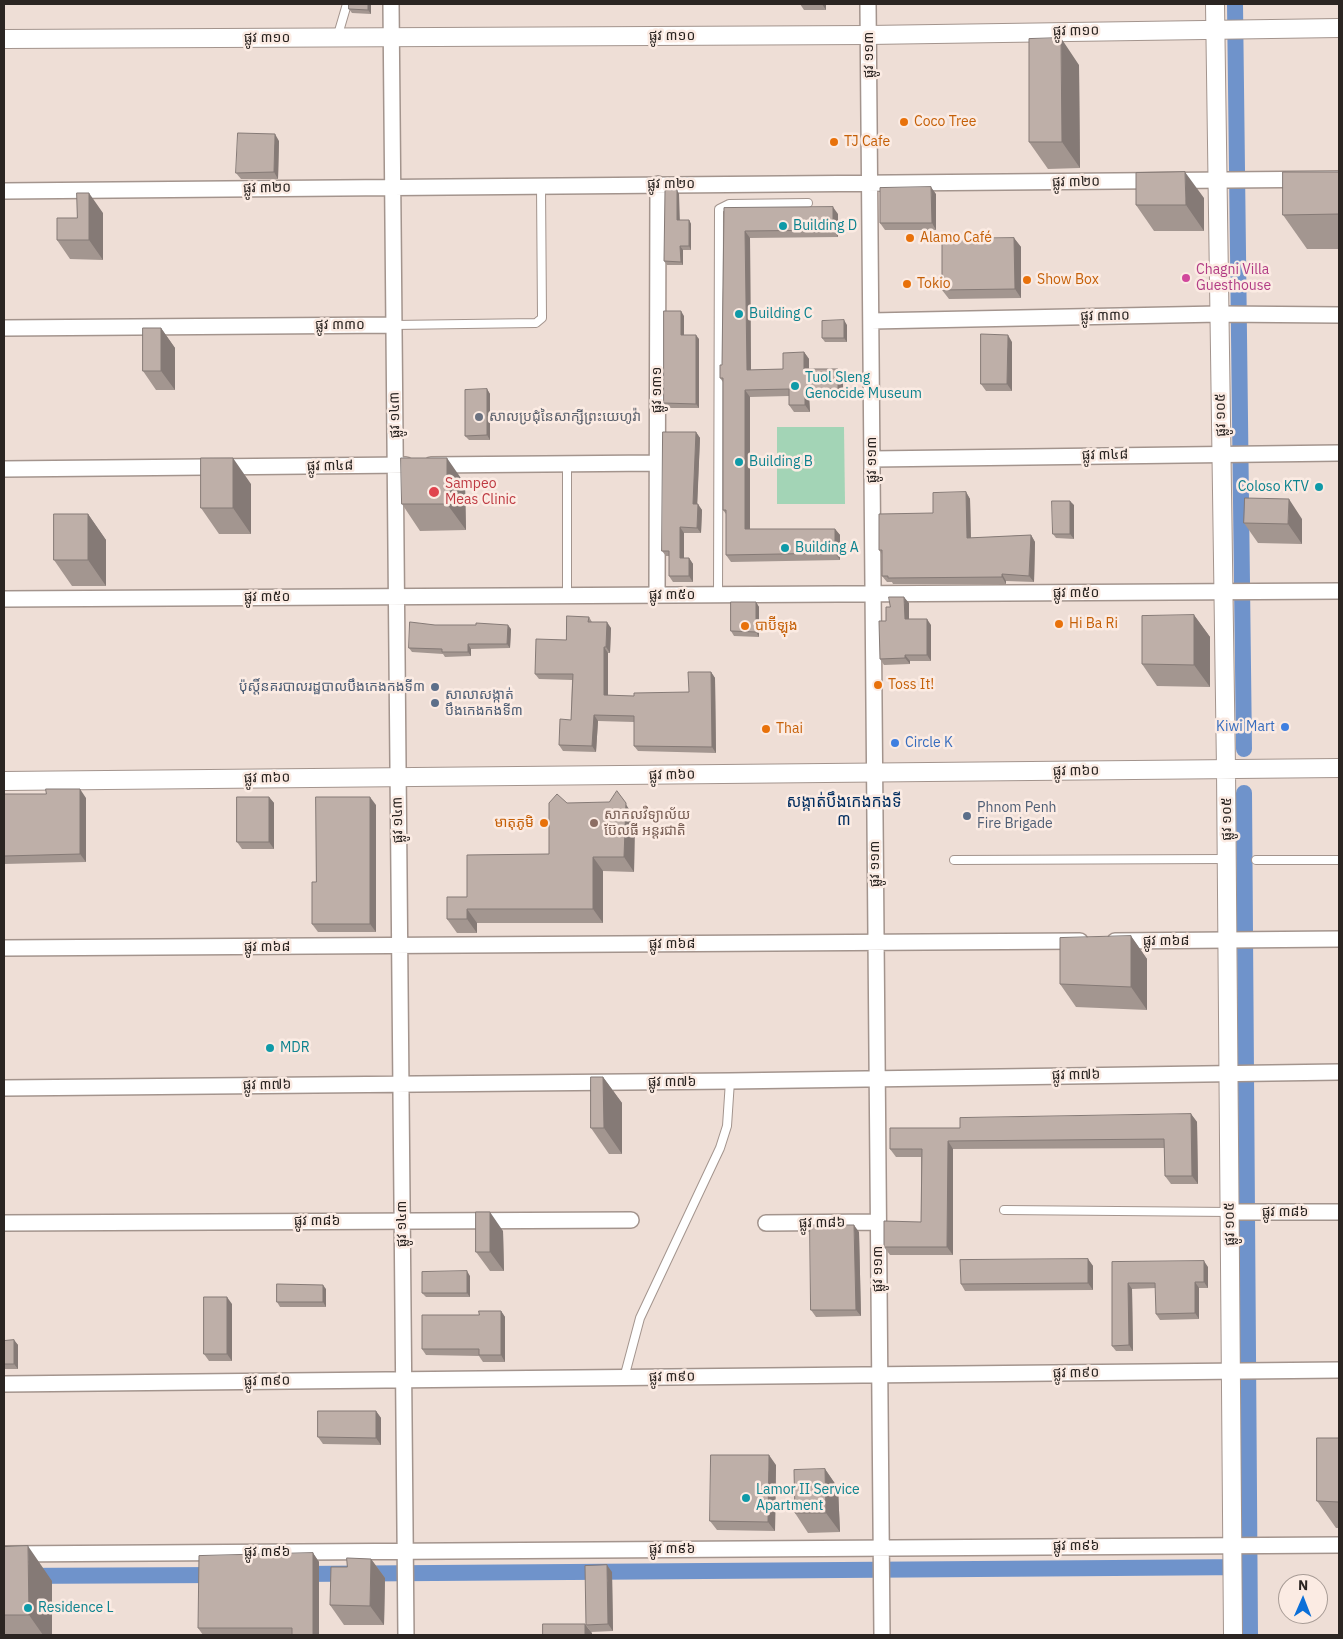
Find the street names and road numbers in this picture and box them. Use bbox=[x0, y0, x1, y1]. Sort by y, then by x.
street label: ផ្លូវ ៣១០ bbox=[1053, 22, 1099, 40]
street label: ផ្លូវ ៣១០ bbox=[649, 28, 695, 44]
street label: ផ្លូវ ៣១០ bbox=[244, 30, 290, 46]
street label: ផ្លូវ ១១៣ bbox=[861, 32, 877, 78]
street label: ផ្លូវ ៣២០ bbox=[1052, 173, 1100, 191]
street label: ផ្លូវ ៣២០ bbox=[647, 176, 695, 192]
street label: ផ្លូវ ៣២០ bbox=[243, 179, 291, 197]
street label: ផ្លូវ ៣៣០ bbox=[1080, 307, 1130, 325]
street label: ផ្លូវ ៣៣០ bbox=[315, 317, 365, 333]
street label: ផ្លូវ ១៣១ bbox=[649, 367, 665, 413]
street label: ផ្លូវ ១៤៣ bbox=[386, 392, 404, 438]
street label: ផ្លូវ ១០៥ bbox=[1212, 393, 1230, 437]
street label: ផ្លូវ ១១៣ bbox=[864, 437, 880, 483]
street label: ផ្លូវ ៣៤៨ bbox=[1082, 446, 1128, 464]
street label: ផ្លូវ ៣៤៨ bbox=[307, 457, 353, 475]
street label: ផ្លូវ ៣៥០ bbox=[1053, 585, 1099, 601]
street label: ផ្លូវ ៣៥០ bbox=[649, 587, 695, 603]
street label: ផ្លូវ ៣៥០ bbox=[244, 589, 290, 605]
street label: ផ្លូវ ៣៦០ bbox=[1053, 762, 1099, 780]
street label: ផ្លូវ ៣៦០ bbox=[649, 766, 695, 784]
street label: ផ្លូវ ៣៦០ bbox=[244, 769, 290, 787]
street label: ផ្លូវ ១៤៣ bbox=[389, 797, 407, 843]
street label: ផ្លូវ ១០៥ bbox=[1219, 797, 1235, 841]
street label: ផ្លូវ ១១៣ bbox=[867, 841, 883, 887]
street label: ផ្លូវ ៣៦៨ bbox=[1143, 933, 1189, 949]
street label: ផ្លូវ ៣៦៨ bbox=[649, 936, 695, 952]
street label: ផ្លូវ ៣៦៨ bbox=[244, 939, 290, 955]
street label: ផ្លូវ ៣៧៦ bbox=[1052, 1066, 1100, 1084]
street label: ផ្លូវ ៣៧៦ bbox=[648, 1074, 696, 1090]
street label: ផ្លូវ ៣៧៦ bbox=[243, 1076, 291, 1094]
street label: ផ្លូវ ១៤៣ bbox=[394, 1201, 410, 1247]
street label: ផ្លូវ ១០៥ bbox=[1221, 1202, 1239, 1246]
street label: ផ្លូវ ៣៨៦ bbox=[1262, 1204, 1308, 1220]
street label: ផ្លូវ ៣៨៦ bbox=[294, 1213, 340, 1229]
street label: ផ្លូវ ៣៨៦ bbox=[799, 1214, 845, 1232]
street label: ផ្លូវ ១១៣ bbox=[870, 1246, 886, 1292]
street label: ផ្លូវ ៣៩០ bbox=[1053, 1364, 1099, 1382]
street label: ផ្លូវ ៣៩០ bbox=[649, 1368, 695, 1386]
street label: ផ្លូវ ៣៩០ bbox=[244, 1372, 290, 1390]
street label: ផ្លូវ ៣៩៦ bbox=[1053, 1538, 1099, 1554]
street label: ផ្លូវ ៣៩៦ bbox=[649, 1541, 695, 1557]
street label: ផ្លូវ ៣៩៦ bbox=[244, 1544, 290, 1560]

